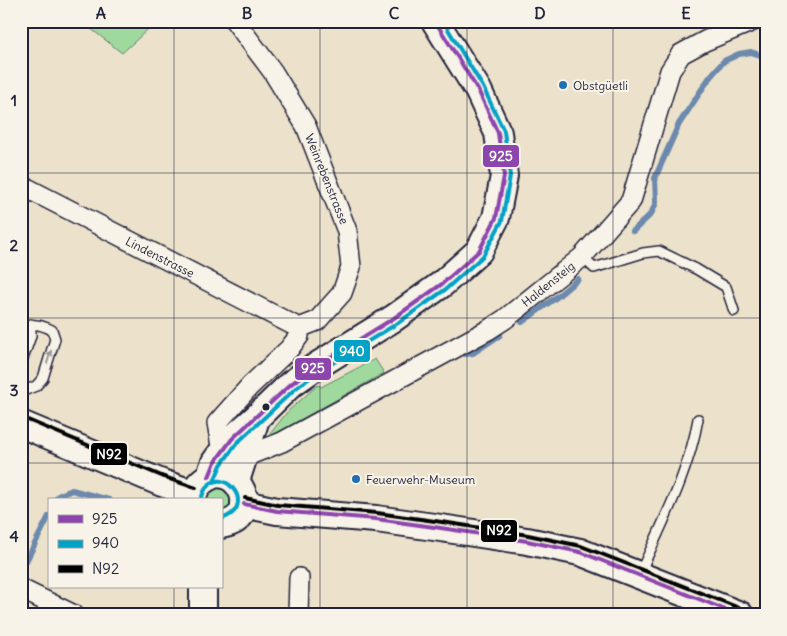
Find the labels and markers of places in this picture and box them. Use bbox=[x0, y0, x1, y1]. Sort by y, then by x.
place label: Obstgüetli bbox=[573, 78, 628, 93]
marker: Obstgüetli bbox=[557, 79, 569, 91]
unlabelled marker bbox=[261, 402, 271, 412]
place label: Feuerwehr-Museum bbox=[366, 472, 476, 487]
marker: Feuerwehr-Museum bbox=[350, 473, 362, 485]

